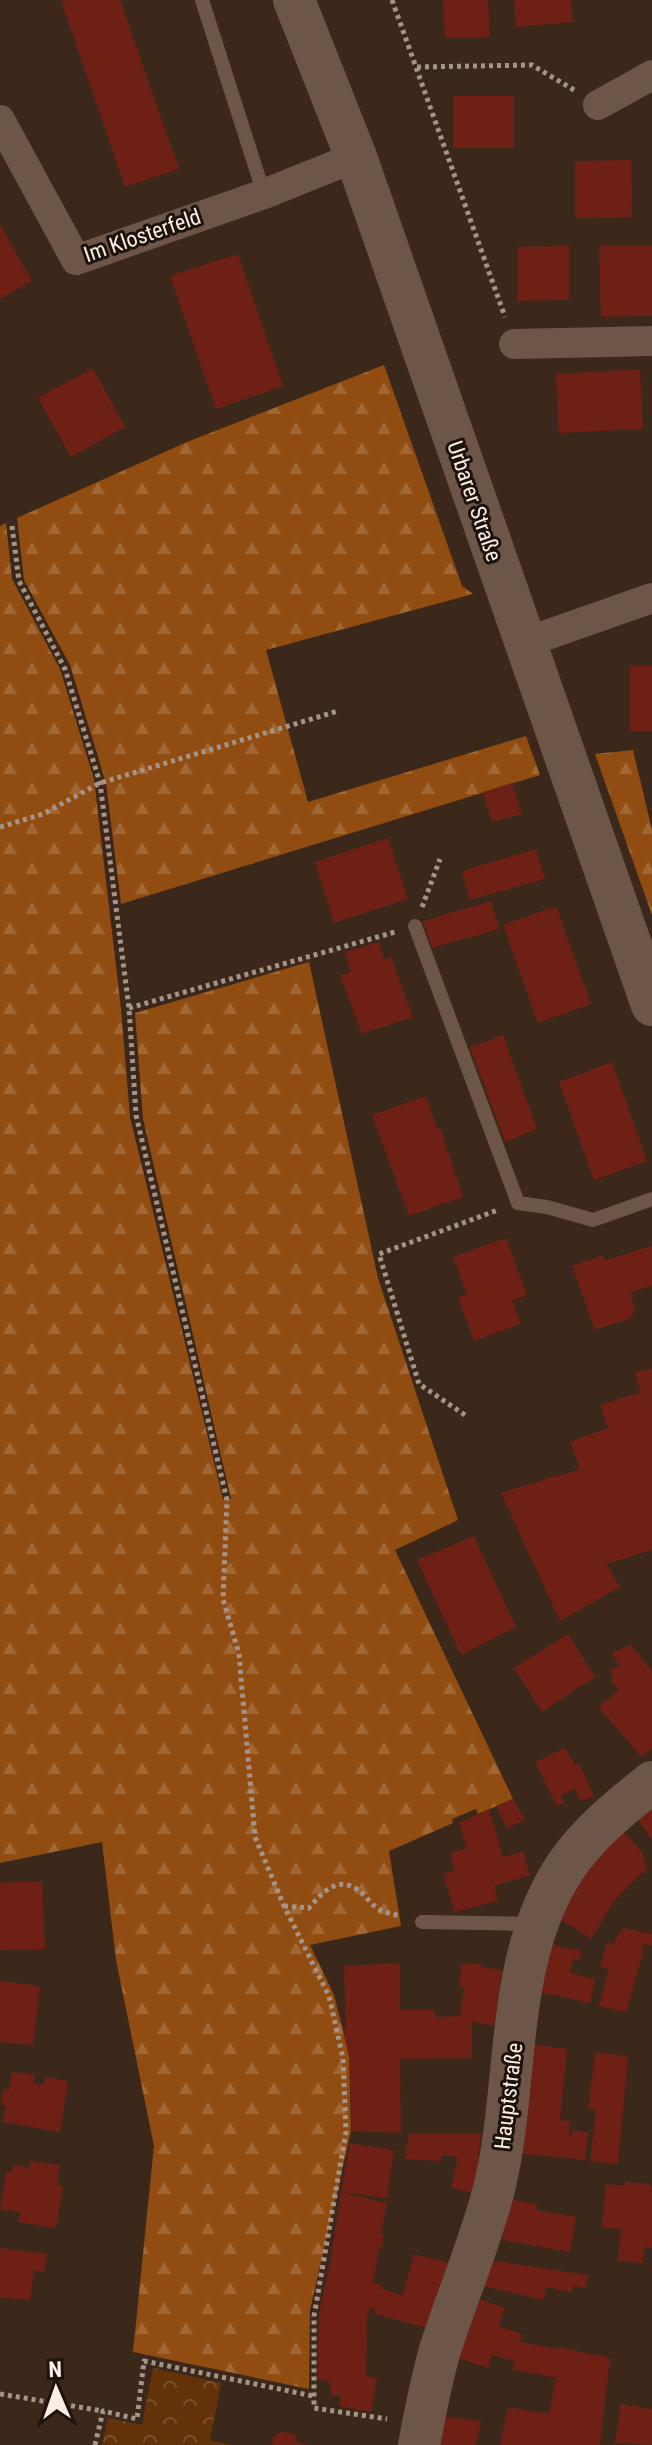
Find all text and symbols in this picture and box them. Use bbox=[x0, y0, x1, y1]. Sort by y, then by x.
street label: Im Klosterfeld bbox=[80, 204, 204, 267]
street label: Urbarer Straße bbox=[442, 438, 507, 565]
street label: Hauptstraße bbox=[490, 2041, 527, 2151]
north arrow bbox=[16, 2349, 96, 2429]
text: N bbox=[48, 2357, 62, 2382]

